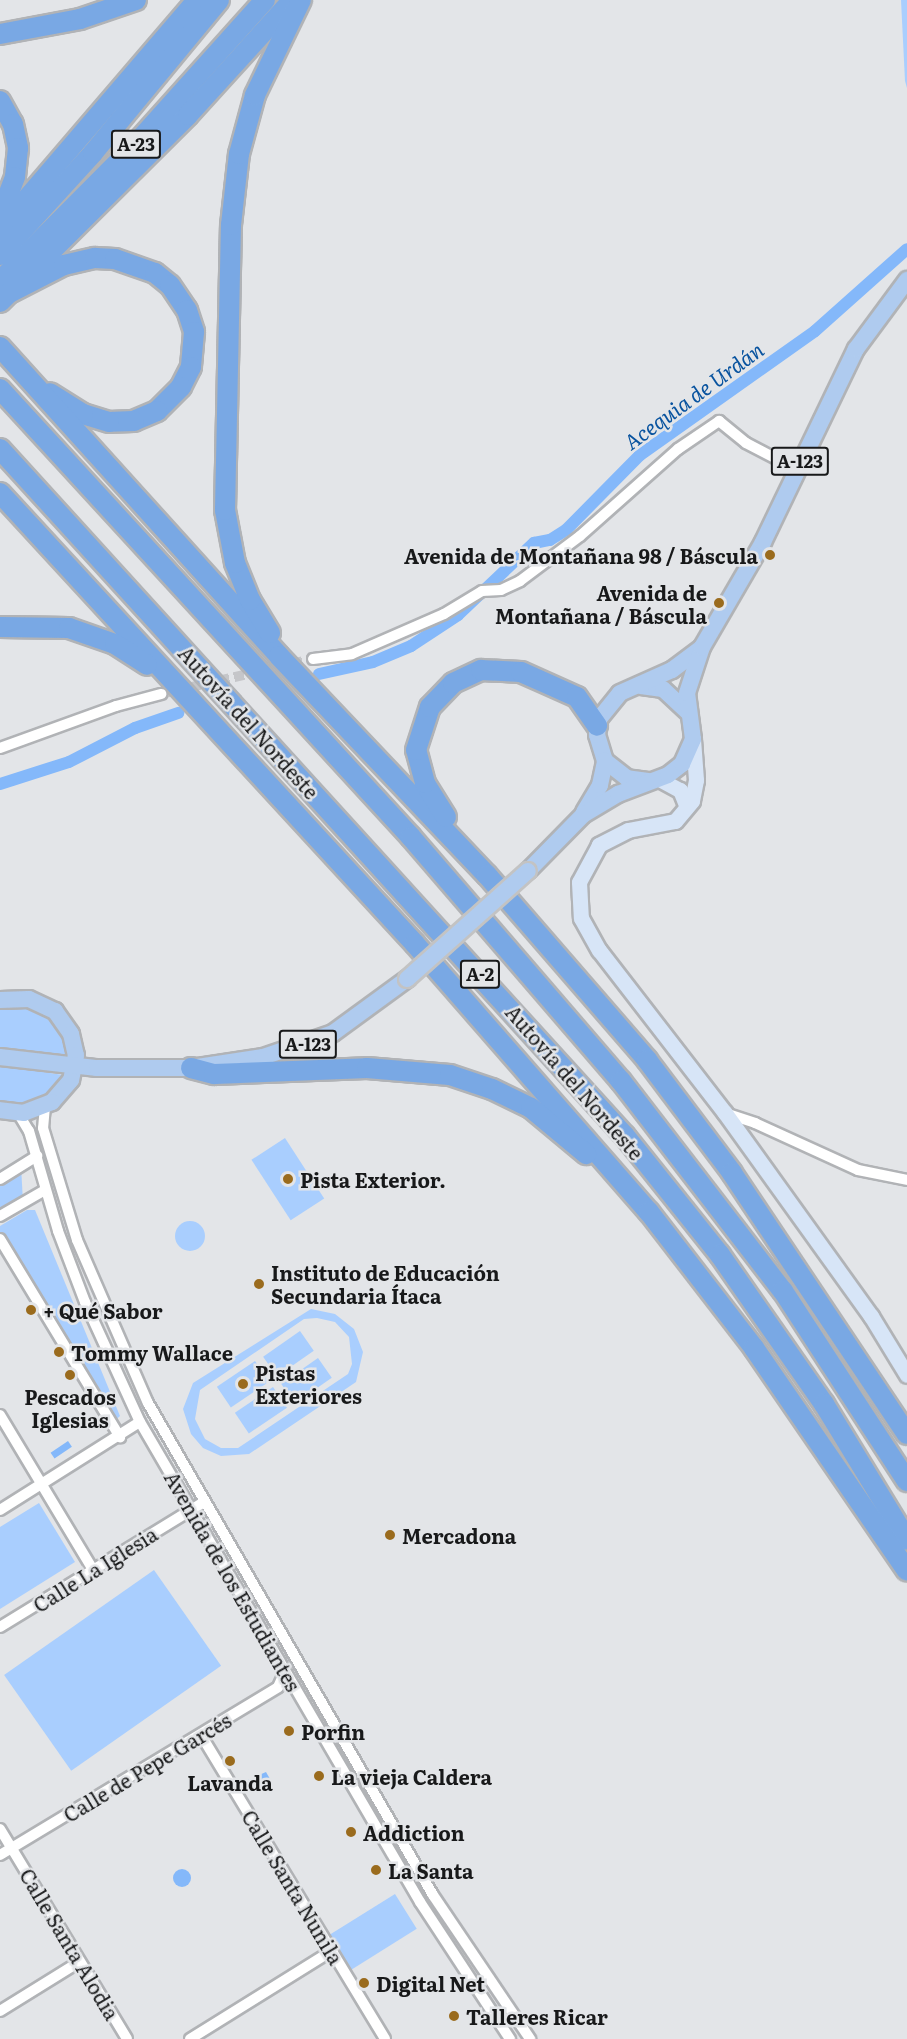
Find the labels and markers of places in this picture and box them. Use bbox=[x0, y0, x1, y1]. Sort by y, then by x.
place label: Avenida de Montañana 98 / Báscula bbox=[404, 543, 758, 567]
marker: Avenida de Montañana 98 / Báscula bbox=[763, 548, 777, 562]
place label: Avenida de Montañana / Báscula bbox=[495, 580, 707, 627]
marker: Avenida de Montañana / Báscula bbox=[712, 596, 726, 610]
place label: Pista Exterior. bbox=[300, 1167, 446, 1191]
marker: Pista Exterior. bbox=[281, 1172, 295, 1186]
place label: Instituto de Educación Secundaria Ítaca bbox=[271, 1260, 500, 1307]
marker: Instituto de Educación Secundaria Ítaca bbox=[252, 1277, 266, 1291]
place label: + Qué Sabor bbox=[43, 1298, 163, 1322]
marker: + Qué Sabor bbox=[24, 1303, 38, 1317]
place label: Tommy Wallace bbox=[71, 1340, 233, 1364]
marker: Tommy Wallace bbox=[52, 1345, 66, 1359]
place label: Pistas Exteriores bbox=[255, 1360, 362, 1407]
marker: Pescados Iglesias bbox=[63, 1368, 77, 1382]
marker: Pistas Exteriores bbox=[236, 1377, 250, 1391]
place label: Pescados Iglesias bbox=[24, 1384, 116, 1431]
place label: Mercadona bbox=[402, 1523, 516, 1547]
marker: Mercadona bbox=[383, 1528, 397, 1542]
place label: Porfin bbox=[301, 1719, 365, 1743]
marker: Porfin bbox=[282, 1724, 296, 1738]
marker: Lavanda bbox=[223, 1754, 237, 1768]
place label: La vieja Caldera bbox=[331, 1764, 492, 1788]
marker: La vieja Caldera bbox=[312, 1769, 326, 1783]
place label: Lavanda bbox=[187, 1770, 273, 1794]
place label: Addiction bbox=[363, 1820, 465, 1844]
marker: Addiction bbox=[344, 1825, 358, 1839]
place label: La Santa bbox=[388, 1858, 474, 1882]
marker: La Santa bbox=[369, 1863, 383, 1877]
place label: Digital Net bbox=[376, 1971, 485, 1995]
marker: Digital Net bbox=[357, 1976, 371, 1990]
place label: Talleres Ricar bbox=[466, 2004, 608, 2028]
marker: Talleres Ricar bbox=[447, 2009, 461, 2023]

